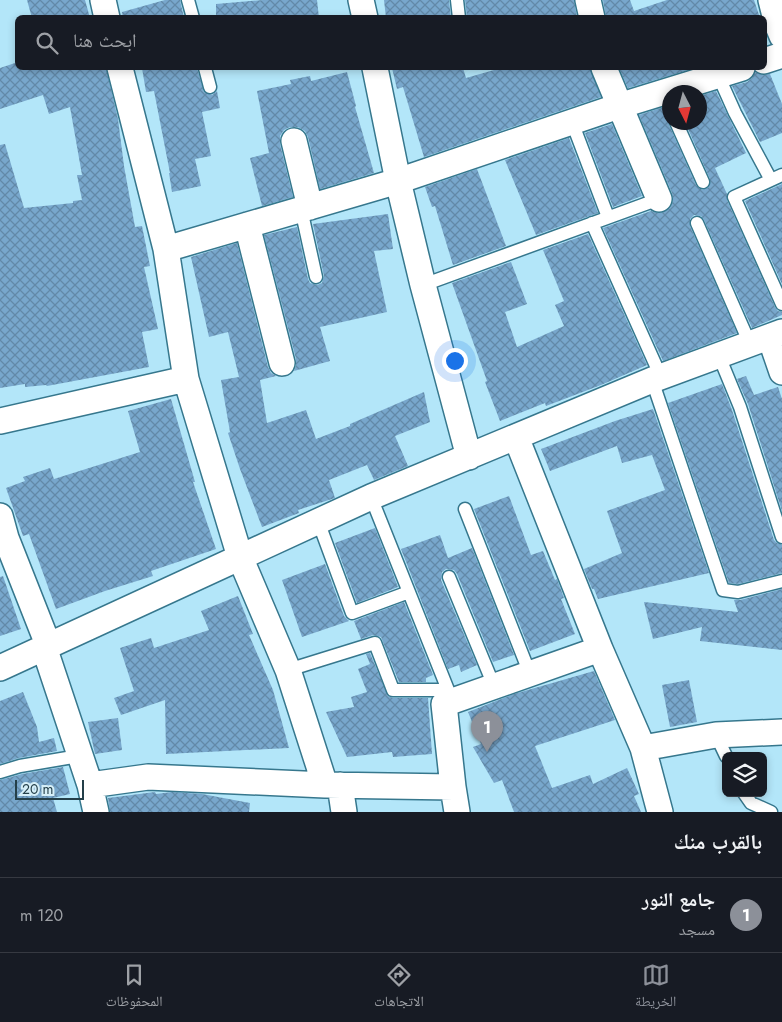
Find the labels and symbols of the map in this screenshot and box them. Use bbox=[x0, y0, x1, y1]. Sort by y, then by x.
north arrow bbox=[662, 85, 707, 130]
your location bbox=[442, 348, 468, 374]
pin: 1 bbox=[471, 711, 503, 752]
scale bar bbox=[15, 777, 84, 800]

